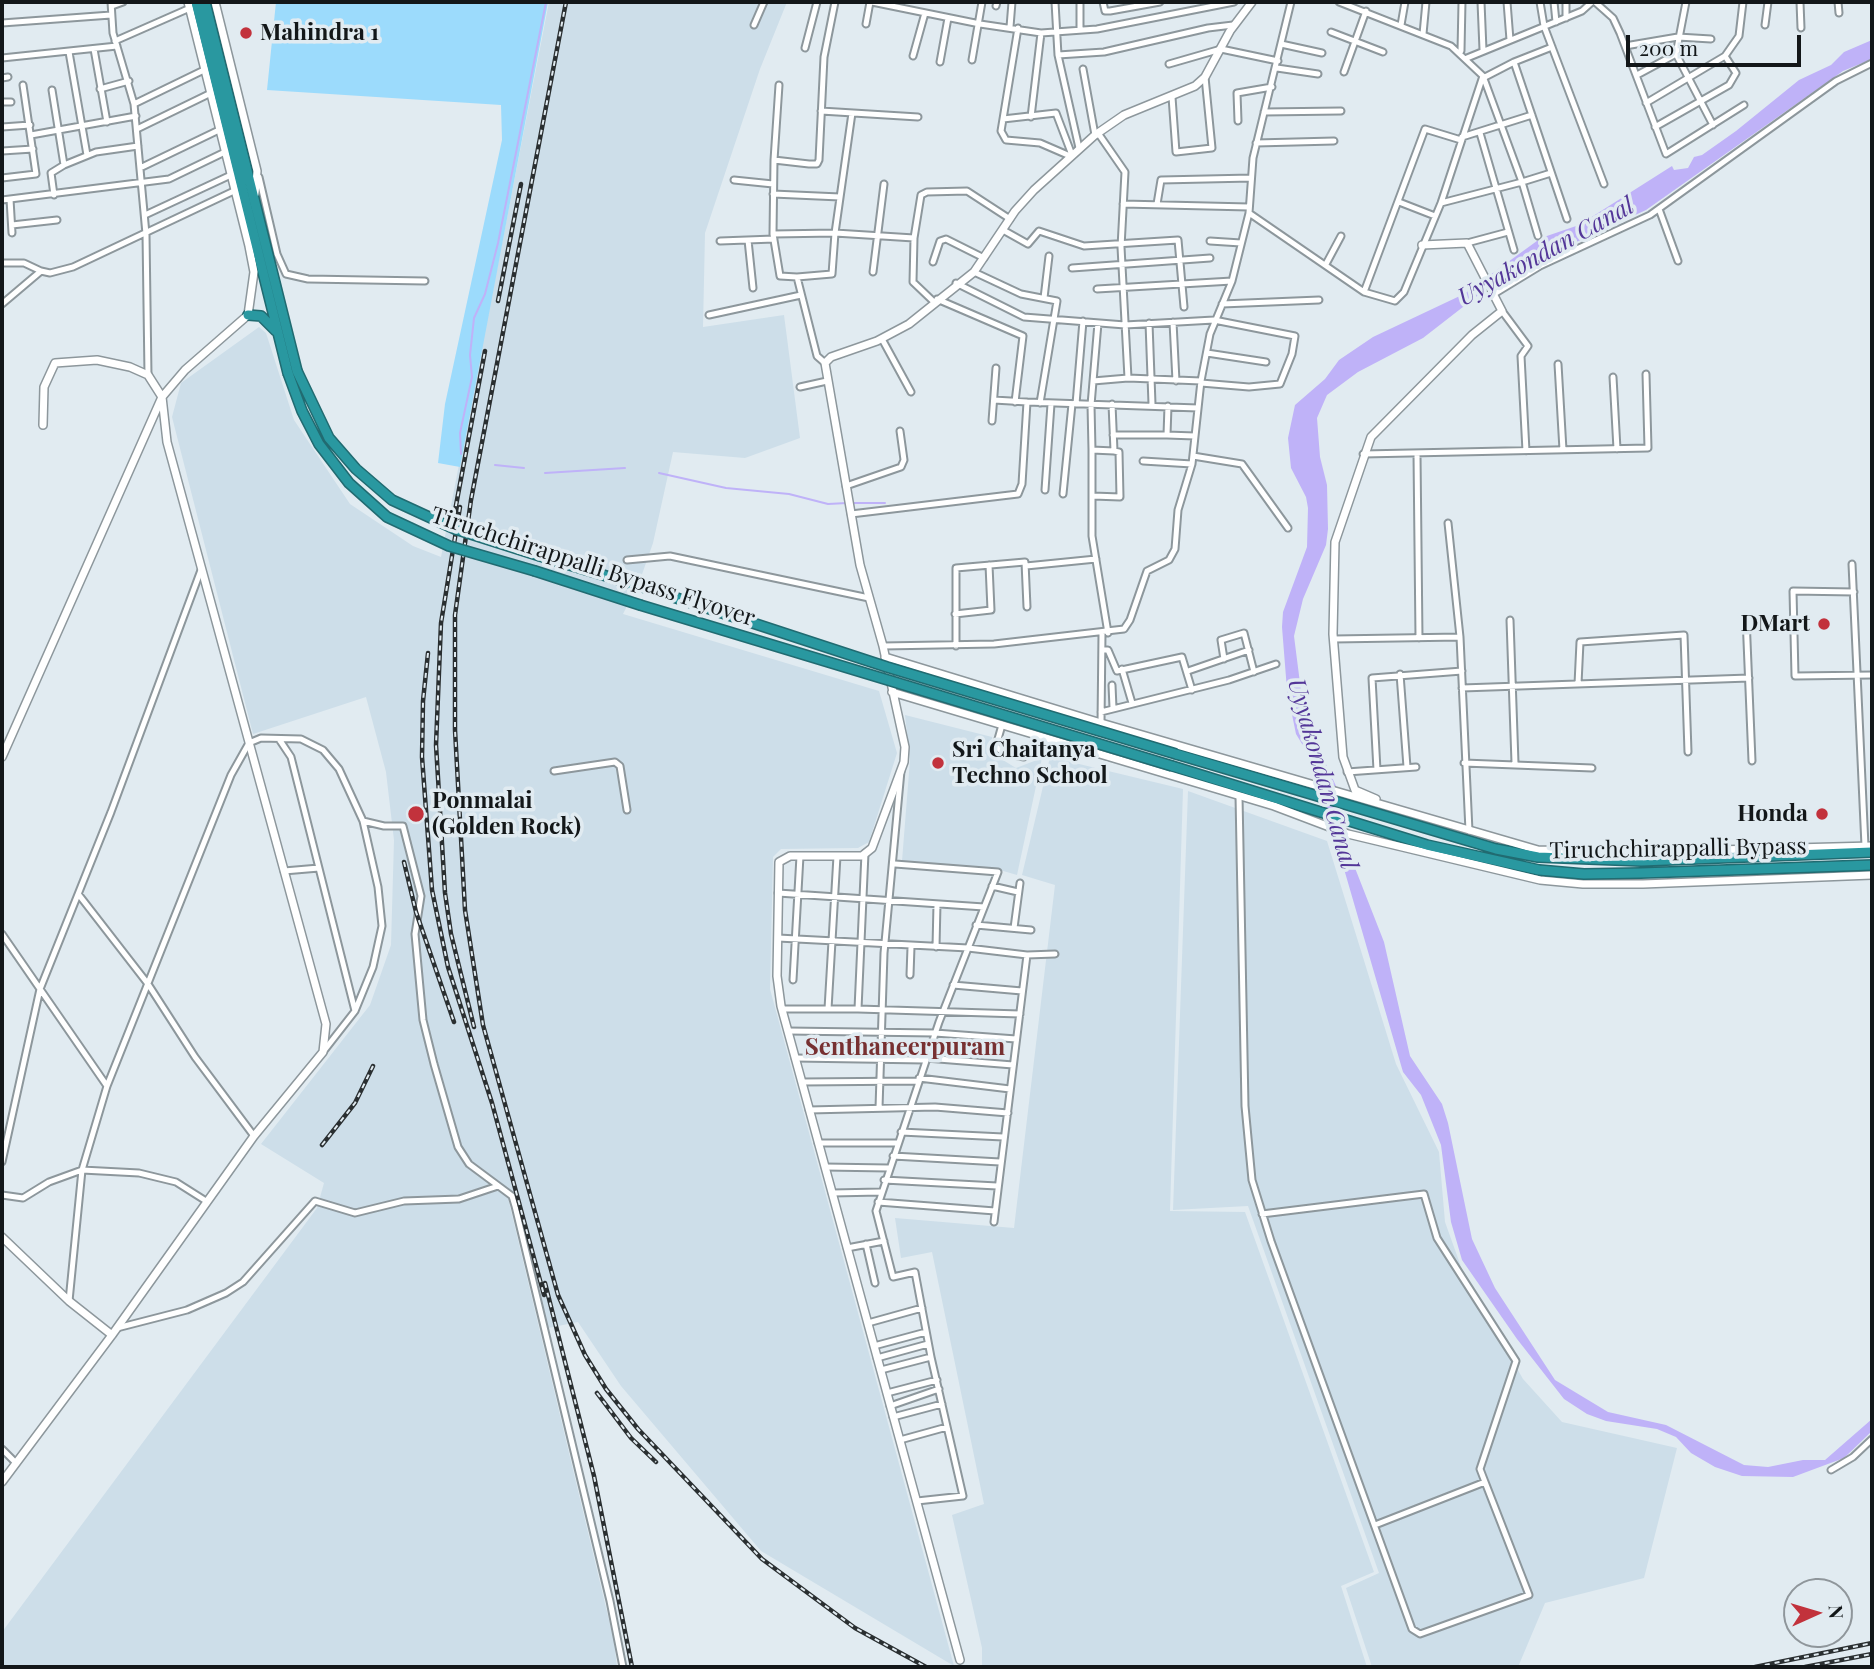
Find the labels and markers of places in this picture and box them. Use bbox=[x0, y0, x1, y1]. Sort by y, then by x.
place label: Mahindra 1 bbox=[260, 19, 379, 47]
marker: Mahindra 1 bbox=[238, 25, 254, 41]
place label: DMart bbox=[1740, 610, 1810, 638]
marker: DMart bbox=[1816, 616, 1832, 632]
place label: Sri Chaitanya Techno School bbox=[952, 736, 1108, 790]
marker: Sri Chaitanya Techno School bbox=[930, 755, 946, 771]
place label: Ponmalai (Golden Rock) bbox=[432, 787, 581, 841]
place label: Honda bbox=[1737, 800, 1808, 828]
marker: Ponmalai (Golden Rock) bbox=[406, 804, 426, 824]
marker: Honda bbox=[1814, 806, 1830, 822]

